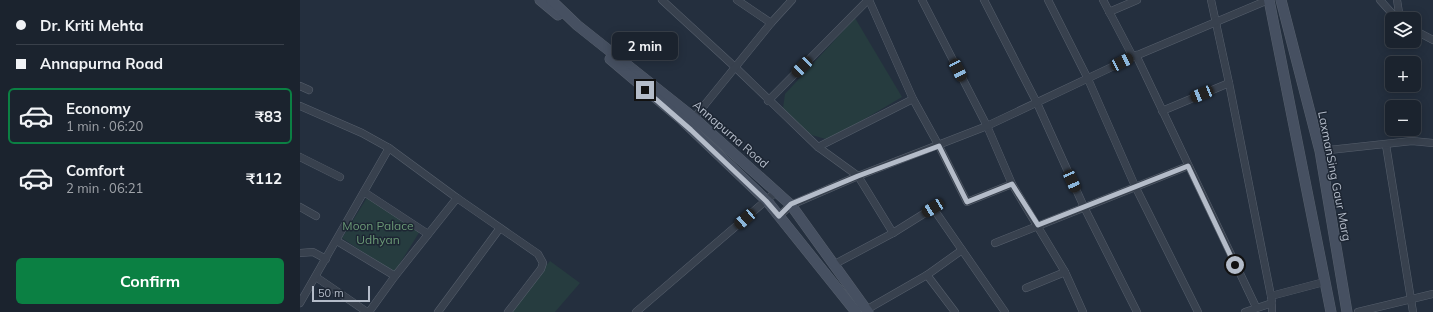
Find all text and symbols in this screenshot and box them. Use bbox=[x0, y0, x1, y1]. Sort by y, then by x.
map controls bbox=[1385, 12, 1421, 136]
button: layers bbox=[1385, 12, 1421, 48]
text: Dr. Kriti Mehta bbox=[40, 16, 144, 35]
callout: 2 min bbox=[612, 32, 678, 60]
text: 2 min bbox=[628, 38, 662, 54]
car bbox=[1109, 51, 1135, 73]
text: Annapurna Road bbox=[40, 54, 163, 73]
car bbox=[789, 54, 815, 80]
button: + bbox=[1385, 56, 1421, 92]
car bbox=[947, 57, 969, 83]
route end bbox=[636, 81, 654, 99]
car bbox=[1189, 84, 1215, 104]
street label: Annapurna Road bbox=[690, 97, 772, 171]
icon: car bbox=[18, 98, 54, 134]
text: Economy bbox=[66, 99, 131, 118]
button: − bbox=[1385, 100, 1421, 136]
text: ₹83 bbox=[255, 107, 282, 126]
street label: LaxmanSing Gaur Marg bbox=[1315, 110, 1355, 242]
text: 1 min · 06:20 bbox=[66, 118, 143, 134]
icon: car bbox=[18, 160, 54, 196]
text: Comfort bbox=[66, 161, 124, 180]
car bbox=[1062, 168, 1082, 194]
text: ₹112 bbox=[246, 169, 282, 188]
text: 2 min · 06:21 bbox=[66, 180, 143, 196]
car bbox=[920, 197, 946, 219]
car bbox=[732, 207, 758, 231]
park label: Moon Palace Udhyan bbox=[342, 218, 414, 247]
route start bbox=[1226, 256, 1244, 274]
button: Confirm bbox=[16, 258, 284, 304]
scale bar bbox=[312, 284, 370, 303]
text: 50 m bbox=[318, 286, 344, 300]

